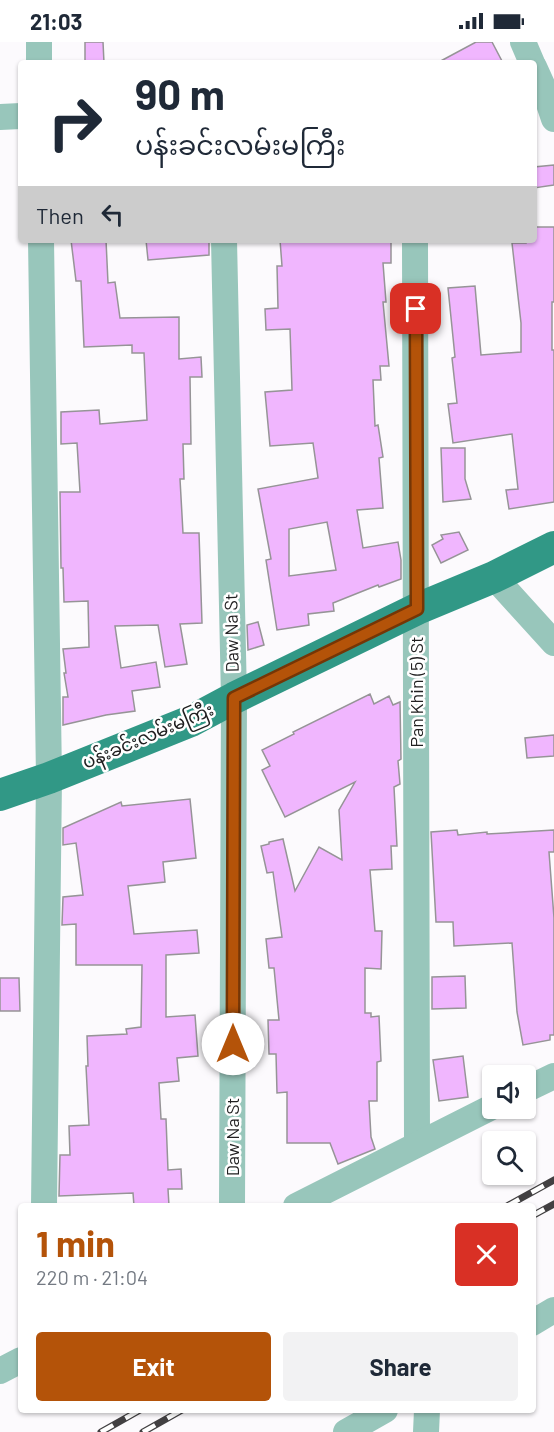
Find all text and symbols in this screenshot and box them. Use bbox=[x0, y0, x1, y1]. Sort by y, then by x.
text: 21:03 bbox=[30, 8, 82, 34]
text: 90 m bbox=[135, 68, 225, 118]
icon: right bbox=[36, 84, 114, 162]
text: ပန်းခင်းလမ်းမကြီး bbox=[135, 128, 345, 160]
icon: left bbox=[96, 198, 129, 231]
text: Then bbox=[36, 202, 84, 228]
pin bbox=[390, 283, 441, 334]
icon: arrive bbox=[399, 292, 432, 325]
street label: Daw Na St bbox=[219, 593, 243, 673]
street label: Pan Khin (5) St bbox=[405, 636, 427, 748]
street label: ပန်းခင်းလမ်းမကြီး bbox=[78, 696, 218, 777]
position arrow bbox=[201, 1012, 265, 1076]
map controls bbox=[482, 1065, 536, 1185]
button: sound bbox=[482, 1065, 536, 1119]
street label: Daw Na St bbox=[221, 1098, 243, 1176]
button: search bbox=[482, 1131, 536, 1185]
text: 1 min bbox=[36, 1221, 115, 1264]
button: close bbox=[455, 1223, 518, 1286]
text: 220 m · 21:04 bbox=[36, 1265, 148, 1289]
button: Exit bbox=[36, 1332, 271, 1401]
button: Share bbox=[283, 1332, 518, 1401]

